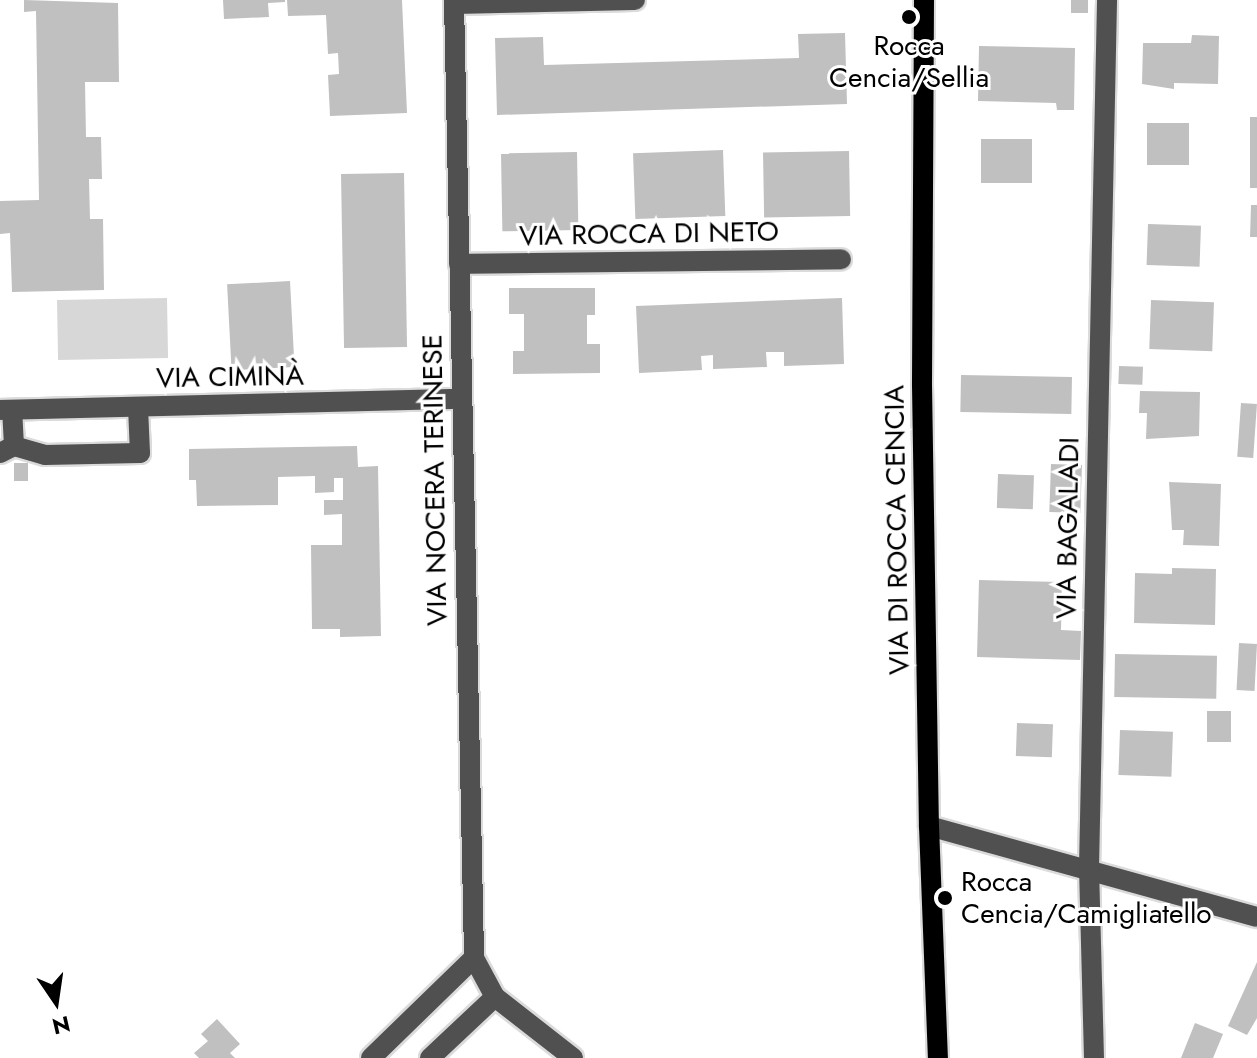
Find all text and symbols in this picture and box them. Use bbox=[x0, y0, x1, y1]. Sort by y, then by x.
marker: Rocca Cencia/Sellia bbox=[900, 8, 918, 26]
place label: Rocca Cencia/Sellia bbox=[829, 29, 989, 95]
street label: VIA ROCCA DI NETO bbox=[519, 215, 779, 253]
street label: VIA NOCERA TERINESE bbox=[416, 334, 454, 626]
street label: VIA CIMINÀ bbox=[156, 359, 304, 395]
street label: VIA DI ROCCA CENCIA bbox=[878, 385, 916, 675]
street label: VIA BAGALADI bbox=[1050, 437, 1086, 619]
place label: Rocca Cencia/Camigliatello bbox=[961, 865, 1212, 931]
marker: Rocca Cencia/Camigliatello bbox=[936, 889, 954, 907]
north arrow bbox=[16, 962, 96, 1042]
text: N bbox=[49, 1008, 74, 1043]

